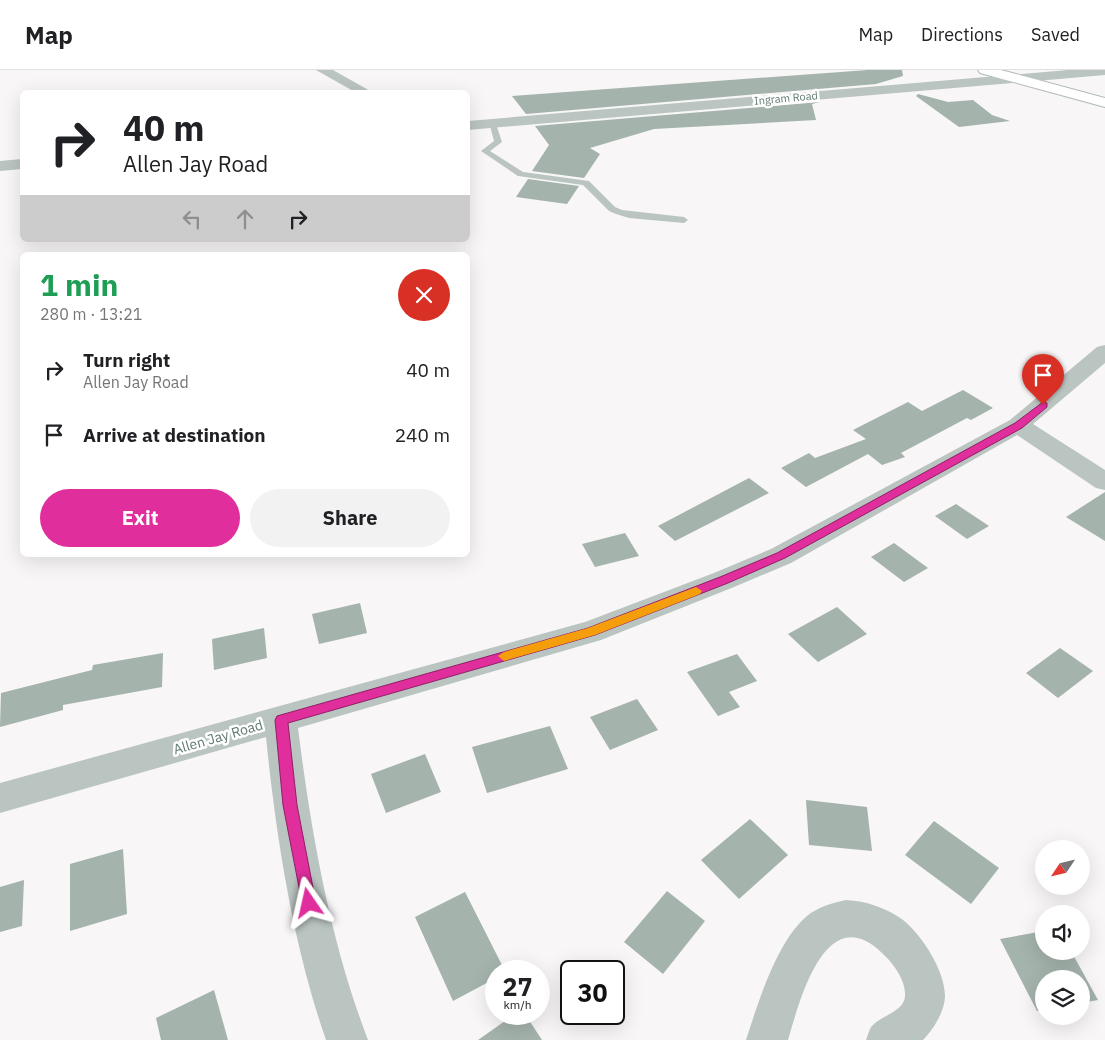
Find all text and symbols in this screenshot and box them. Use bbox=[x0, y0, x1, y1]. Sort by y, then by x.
text: Map bbox=[25, 19, 73, 51]
text: Map bbox=[858, 23, 893, 46]
text: Directions bbox=[921, 23, 1003, 46]
text: Saved bbox=[1031, 23, 1080, 46]
street label: Ingram Road bbox=[754, 88, 818, 108]
text: 40 m bbox=[123, 105, 205, 151]
icon: right bbox=[40, 110, 105, 175]
text: Allen Jay Road bbox=[123, 149, 268, 178]
icon: left bbox=[178, 205, 206, 233]
icon: ahead bbox=[231, 205, 259, 233]
icon: right bbox=[284, 205, 312, 233]
text: 1 min bbox=[40, 265, 118, 304]
button: close bbox=[398, 269, 450, 321]
text: 280 m · 13:21 bbox=[40, 304, 142, 324]
text: Turn right bbox=[83, 348, 170, 372]
pin bbox=[1022, 354, 1064, 405]
icon: right bbox=[40, 356, 68, 384]
text: 40 m bbox=[406, 358, 450, 382]
icon: arrive bbox=[1029, 361, 1057, 389]
text: Allen Jay Road bbox=[83, 372, 189, 392]
icon: arrive bbox=[40, 421, 68, 449]
text: Arrive at destination bbox=[83, 423, 266, 447]
text: 240 m bbox=[395, 423, 450, 447]
button: Exit bbox=[40, 489, 240, 547]
button: Share bbox=[250, 489, 450, 547]
street label: Allen Jay Road bbox=[171, 716, 265, 758]
north arrow bbox=[1035, 840, 1090, 895]
map controls bbox=[1035, 840, 1090, 1025]
position arrow bbox=[282, 876, 334, 928]
button: sound bbox=[1035, 905, 1090, 960]
speed limit sign: 30 bbox=[560, 960, 625, 1025]
text: 27 bbox=[502, 970, 533, 1003]
button: layers bbox=[1035, 970, 1090, 1025]
text: km/h bbox=[503, 997, 532, 1012]

